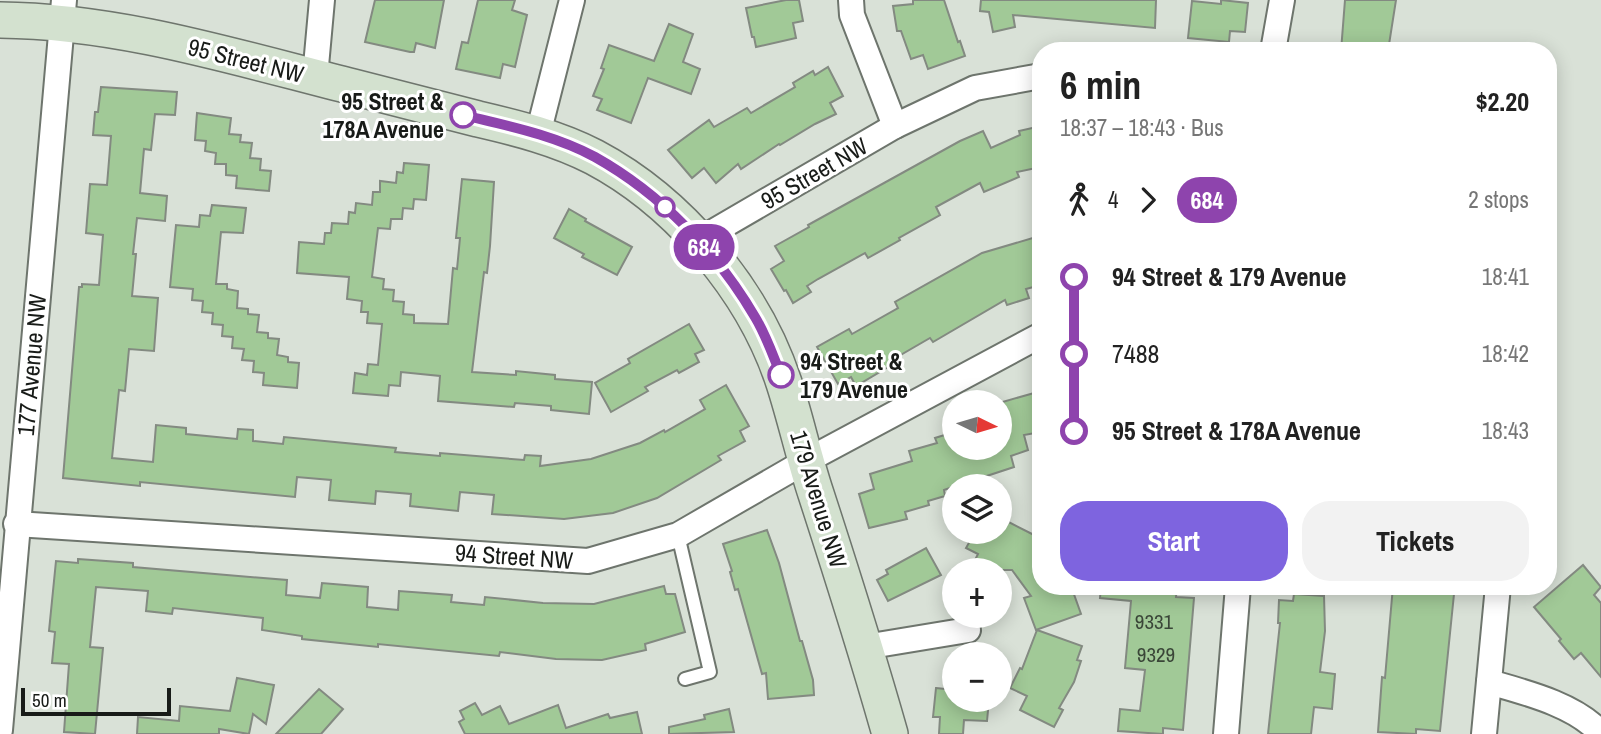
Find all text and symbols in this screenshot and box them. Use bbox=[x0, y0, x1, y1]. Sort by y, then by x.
street label: 95 Street NW bbox=[185, 30, 308, 90]
text: 6 min bbox=[1060, 60, 1141, 111]
text: $2.20 bbox=[1476, 84, 1529, 119]
place label: 95 Street & 178A Avenue bbox=[323, 85, 444, 145]
marker: 95 Street & 178A Avenue bbox=[450, 102, 476, 128]
text: 18:37 – 18:43 · Bus bbox=[1060, 112, 1224, 143]
street label: 95 Street NW bbox=[755, 129, 874, 216]
icon: walk bbox=[1060, 181, 1098, 219]
icon: forward bbox=[1129, 181, 1167, 219]
text: 4 bbox=[1108, 184, 1119, 215]
text: 684 bbox=[1191, 184, 1223, 216]
text: 2 stops bbox=[1468, 184, 1529, 215]
unlabelled marker bbox=[655, 197, 675, 217]
line badge: 684 bbox=[664, 224, 744, 270]
text: 684 bbox=[688, 231, 720, 263]
text: 94 Street & 179 Avenue bbox=[1112, 259, 1346, 294]
text: 18:41 bbox=[1482, 261, 1529, 292]
street label: 177 Avenue NW bbox=[9, 293, 53, 437]
text: 7488 bbox=[1112, 336, 1159, 371]
text: 18:42 bbox=[1482, 338, 1529, 369]
place label: 94 Street & 179 Avenue bbox=[800, 345, 908, 405]
marker: 94 Street & 179 Avenue bbox=[768, 362, 794, 388]
north arrow bbox=[942, 390, 1012, 460]
map controls bbox=[942, 390, 1012, 712]
text: 95 Street & 178A Avenue bbox=[1112, 413, 1361, 448]
text: 18:43 bbox=[1482, 415, 1529, 446]
street label: 179 Avenue NW bbox=[783, 426, 855, 572]
button: layers bbox=[942, 474, 1012, 544]
button: Start bbox=[1060, 501, 1288, 581]
button: Tickets bbox=[1302, 501, 1529, 581]
street label: 94 Street NW bbox=[454, 536, 574, 576]
button: + bbox=[942, 558, 1012, 628]
house number: 9331 bbox=[1135, 607, 1174, 636]
house number: 9329 bbox=[1137, 640, 1175, 669]
button: − bbox=[942, 642, 1012, 712]
scale bar bbox=[21, 685, 172, 717]
text: 50 m bbox=[32, 687, 67, 713]

